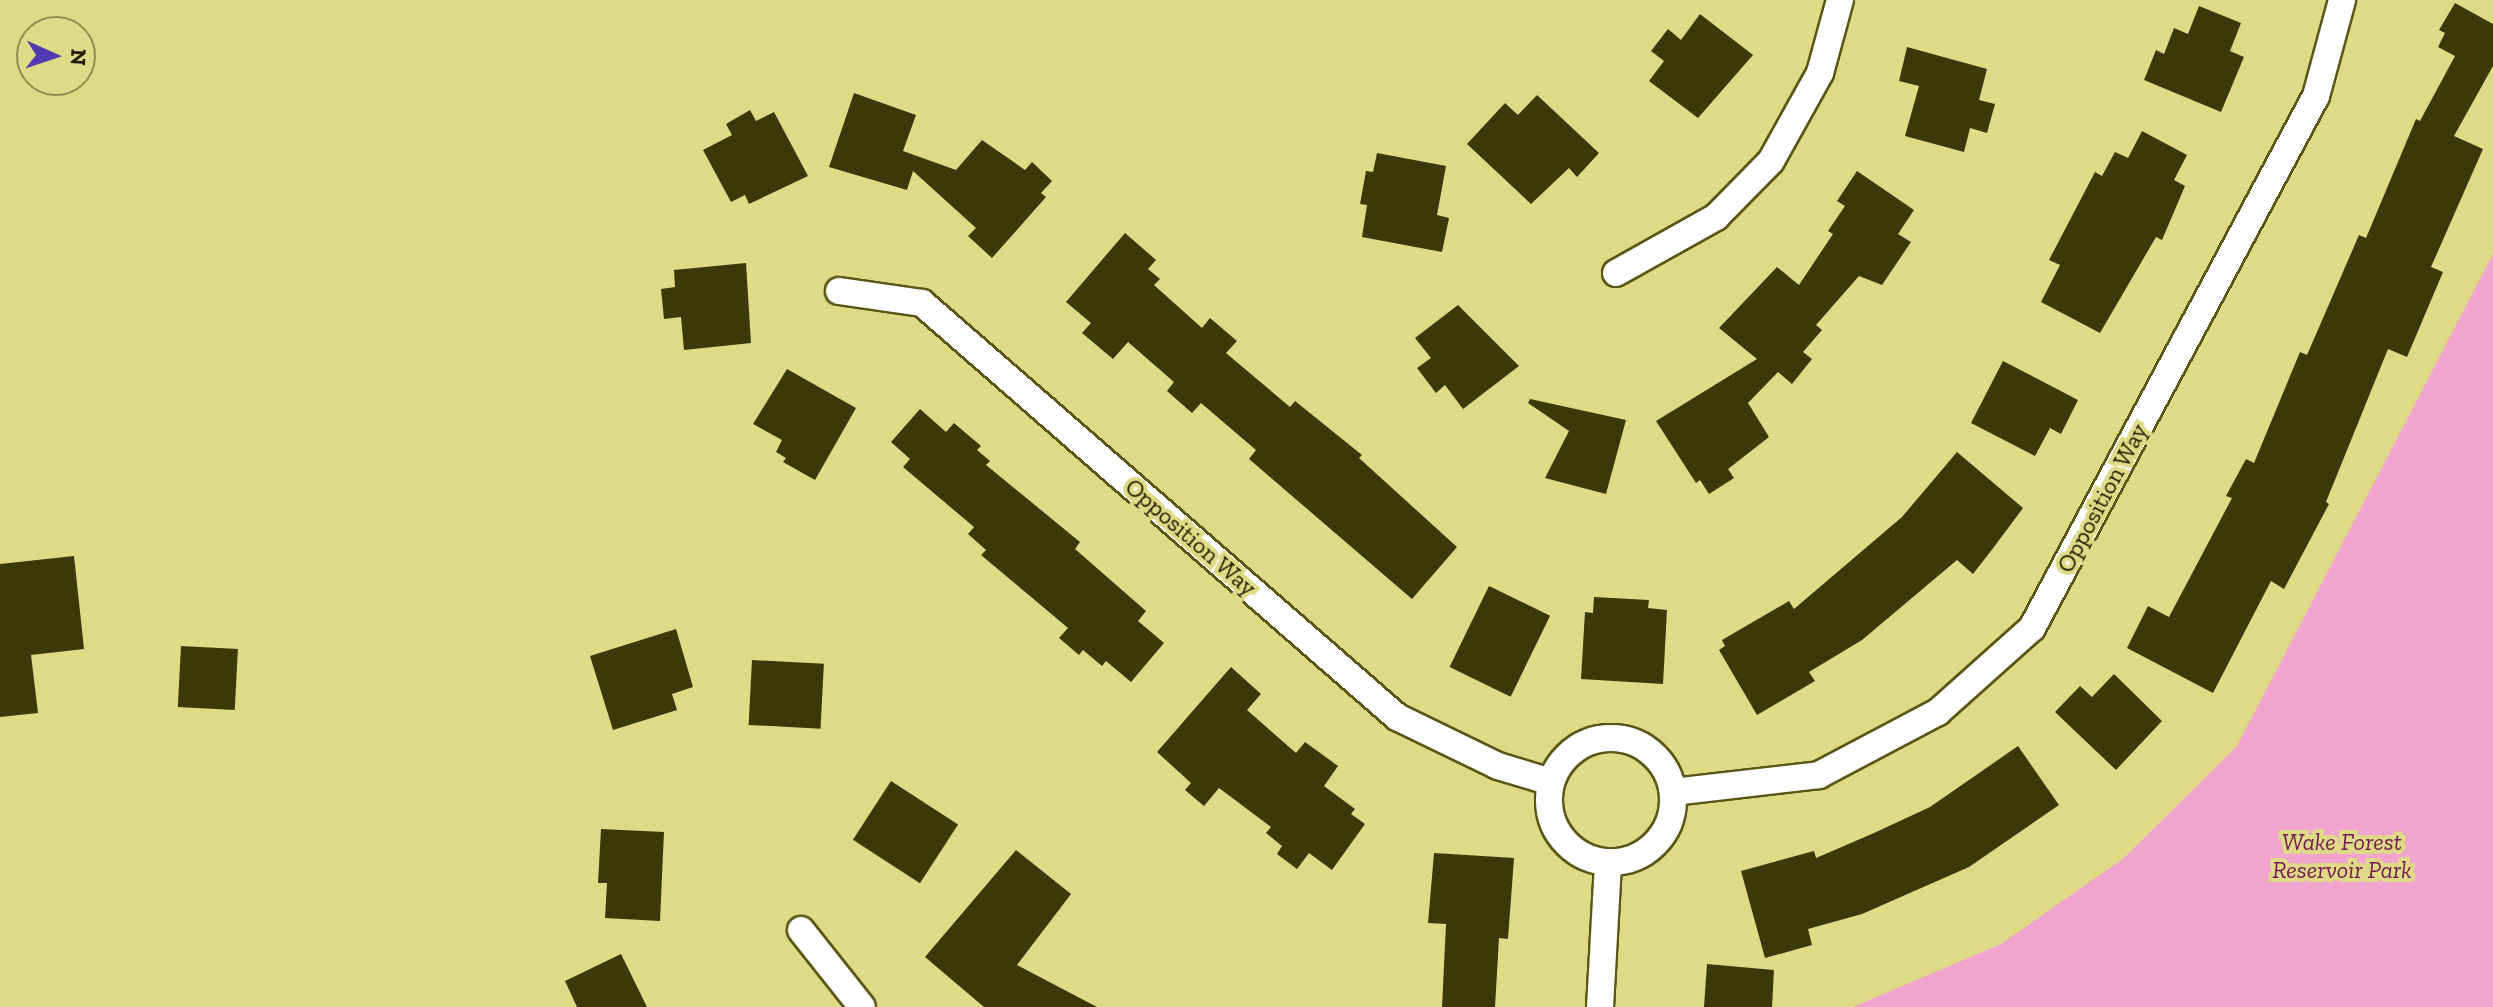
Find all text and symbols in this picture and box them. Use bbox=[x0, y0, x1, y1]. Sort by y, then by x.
north arrow bbox=[16, 16, 96, 96]
text: N bbox=[65, 48, 92, 66]
street label: Opposition Way bbox=[2050, 418, 2154, 578]
street label: Opposition Way bbox=[1119, 472, 1263, 602]
park label: Wake Forest Reservoir Park bbox=[2272, 828, 2412, 884]

